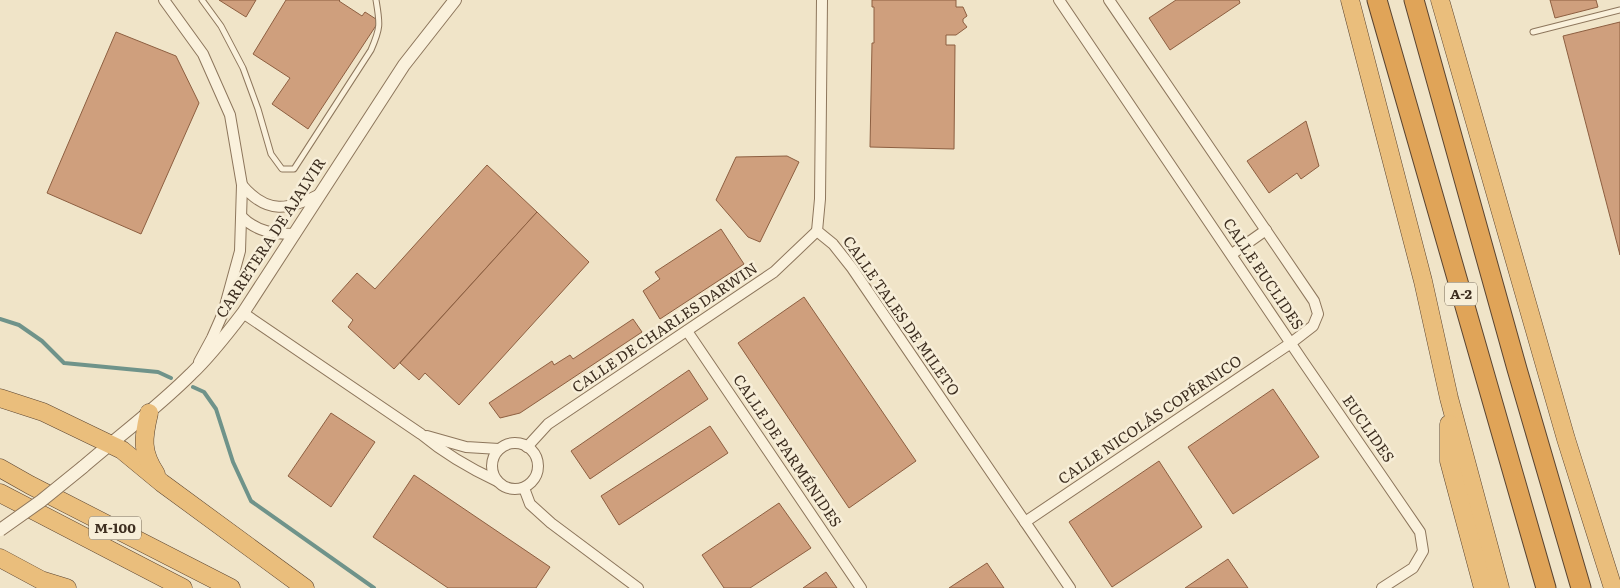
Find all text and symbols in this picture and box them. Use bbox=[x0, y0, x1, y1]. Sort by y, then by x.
street label: CARRETERA DE AJALVIR bbox=[209, 152, 330, 322]
street label: CALLE EUCLIDES bbox=[1218, 213, 1310, 334]
street label: CALLE TALES DE MILETO bbox=[838, 230, 966, 400]
street label: CALLE DE CHARLES DARWIN bbox=[567, 256, 762, 398]
road number: A-2 bbox=[1445, 282, 1477, 306]
street label: CALLE NICOLÁS COPÉRNICO bbox=[1053, 348, 1246, 489]
street label: CALLE DE PARMÉNIDES bbox=[728, 369, 848, 531]
street label: EUCLIDES bbox=[1338, 390, 1401, 467]
road number: M-100 bbox=[89, 516, 141, 540]

